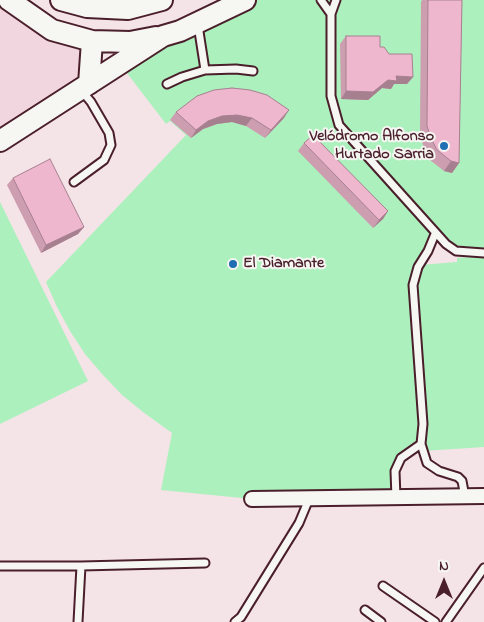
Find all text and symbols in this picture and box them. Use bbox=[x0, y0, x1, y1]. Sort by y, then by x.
place label: Velódromo Alfonso Hurtado Sarria bbox=[310, 127, 434, 165]
marker: Velódromo Alfonso Hurtado Sarria bbox=[438, 140, 450, 152]
place label: El Diamante bbox=[243, 254, 324, 274]
marker: El Diamante bbox=[227, 258, 239, 270]
text: N bbox=[439, 556, 449, 577]
north arrow bbox=[419, 557, 469, 607]

